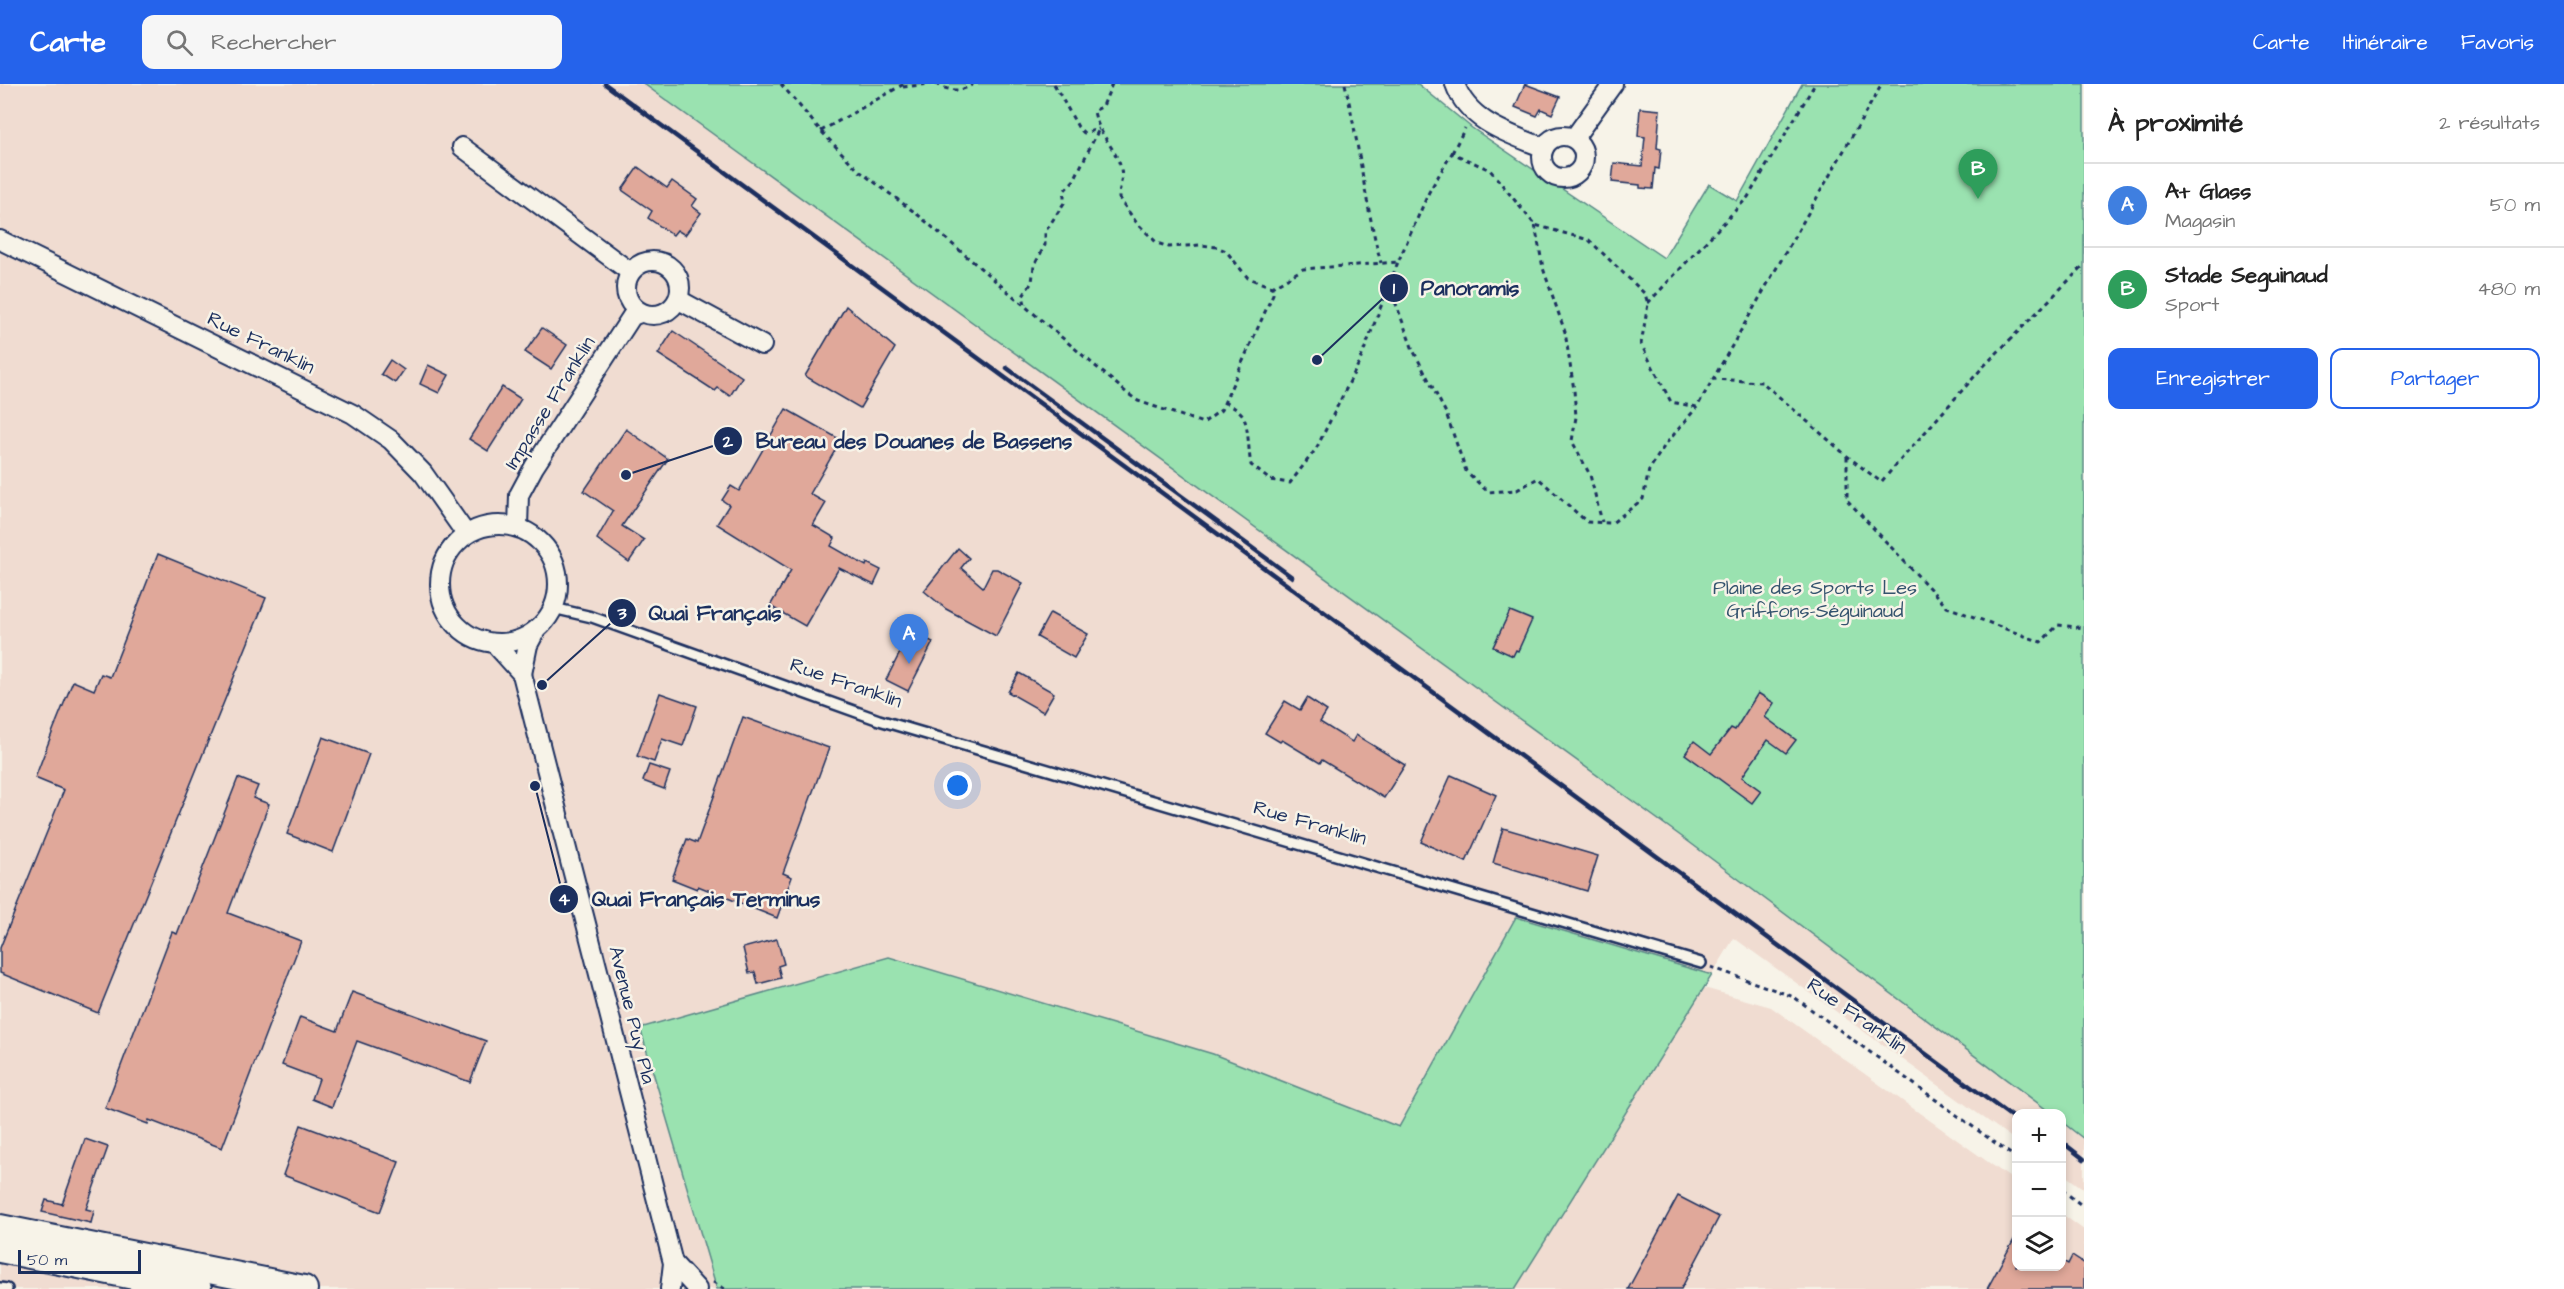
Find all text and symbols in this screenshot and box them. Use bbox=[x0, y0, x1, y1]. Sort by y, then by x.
search box bbox=[142, 15, 562, 69]
text: Carte bbox=[30, 23, 106, 62]
icon: search bbox=[163, 26, 196, 59]
text: Rechercher bbox=[211, 27, 336, 58]
text: Carte bbox=[2253, 28, 2310, 57]
text: Itinéraire bbox=[2343, 28, 2428, 57]
text: Favoris bbox=[2461, 28, 2534, 57]
text: À proximité bbox=[2108, 105, 2243, 141]
text: 2 résultats bbox=[2439, 109, 2540, 137]
pin: B bbox=[1958, 150, 1998, 199]
text: A+ Glass bbox=[2165, 176, 2251, 207]
text: A bbox=[2121, 191, 2134, 219]
text: 50 m bbox=[2490, 191, 2540, 219]
text: Magasin bbox=[2165, 207, 2235, 235]
text: Stade Seguinaud bbox=[2165, 260, 2328, 291]
callout: Panoramis bbox=[1379, 268, 1532, 307]
text: Panoramis bbox=[1421, 274, 1520, 303]
text: B bbox=[2120, 275, 2135, 303]
text: 480 m bbox=[2477, 275, 2540, 303]
text: 1 bbox=[1393, 276, 1396, 301]
text: Sport bbox=[2165, 291, 2219, 319]
street label: Rue Franklin bbox=[202, 305, 320, 381]
street label: Impasse Franklin bbox=[498, 331, 602, 475]
button: Enregistrer bbox=[2108, 348, 2318, 409]
button: Partager bbox=[2330, 348, 2540, 409]
callout: Bureau des Douanes de Bassens bbox=[713, 421, 1084, 460]
text: Bureau des Douanes de Bassens bbox=[756, 427, 1073, 456]
text: 2 bbox=[722, 429, 734, 454]
park label: Plaine des Sports Les Griffons-Séguinaud bbox=[1713, 574, 1917, 626]
callout: Quai Français bbox=[607, 593, 794, 632]
text: Quai Français bbox=[649, 599, 782, 628]
text: 3 bbox=[616, 601, 627, 626]
pin: A bbox=[890, 614, 928, 664]
street label: Rue Franklin bbox=[786, 651, 906, 715]
your location bbox=[943, 771, 972, 800]
street label: Rue Franklin bbox=[1250, 793, 1370, 853]
callout: Quai Français Terminus bbox=[549, 879, 832, 918]
text: Quai Français Terminus bbox=[592, 885, 821, 914]
text: 4 bbox=[558, 887, 571, 912]
street label: Avenue Puy Pla bbox=[600, 943, 663, 1087]
street label: Rue Franklin bbox=[1801, 971, 1913, 1061]
map controls bbox=[2012, 1109, 2066, 1271]
button: + bbox=[2012, 1109, 2066, 1163]
button: − bbox=[2012, 1163, 2066, 1217]
button: layers bbox=[2012, 1217, 2066, 1271]
scale bar bbox=[18, 1247, 141, 1274]
text: 50 m bbox=[27, 1249, 67, 1271]

